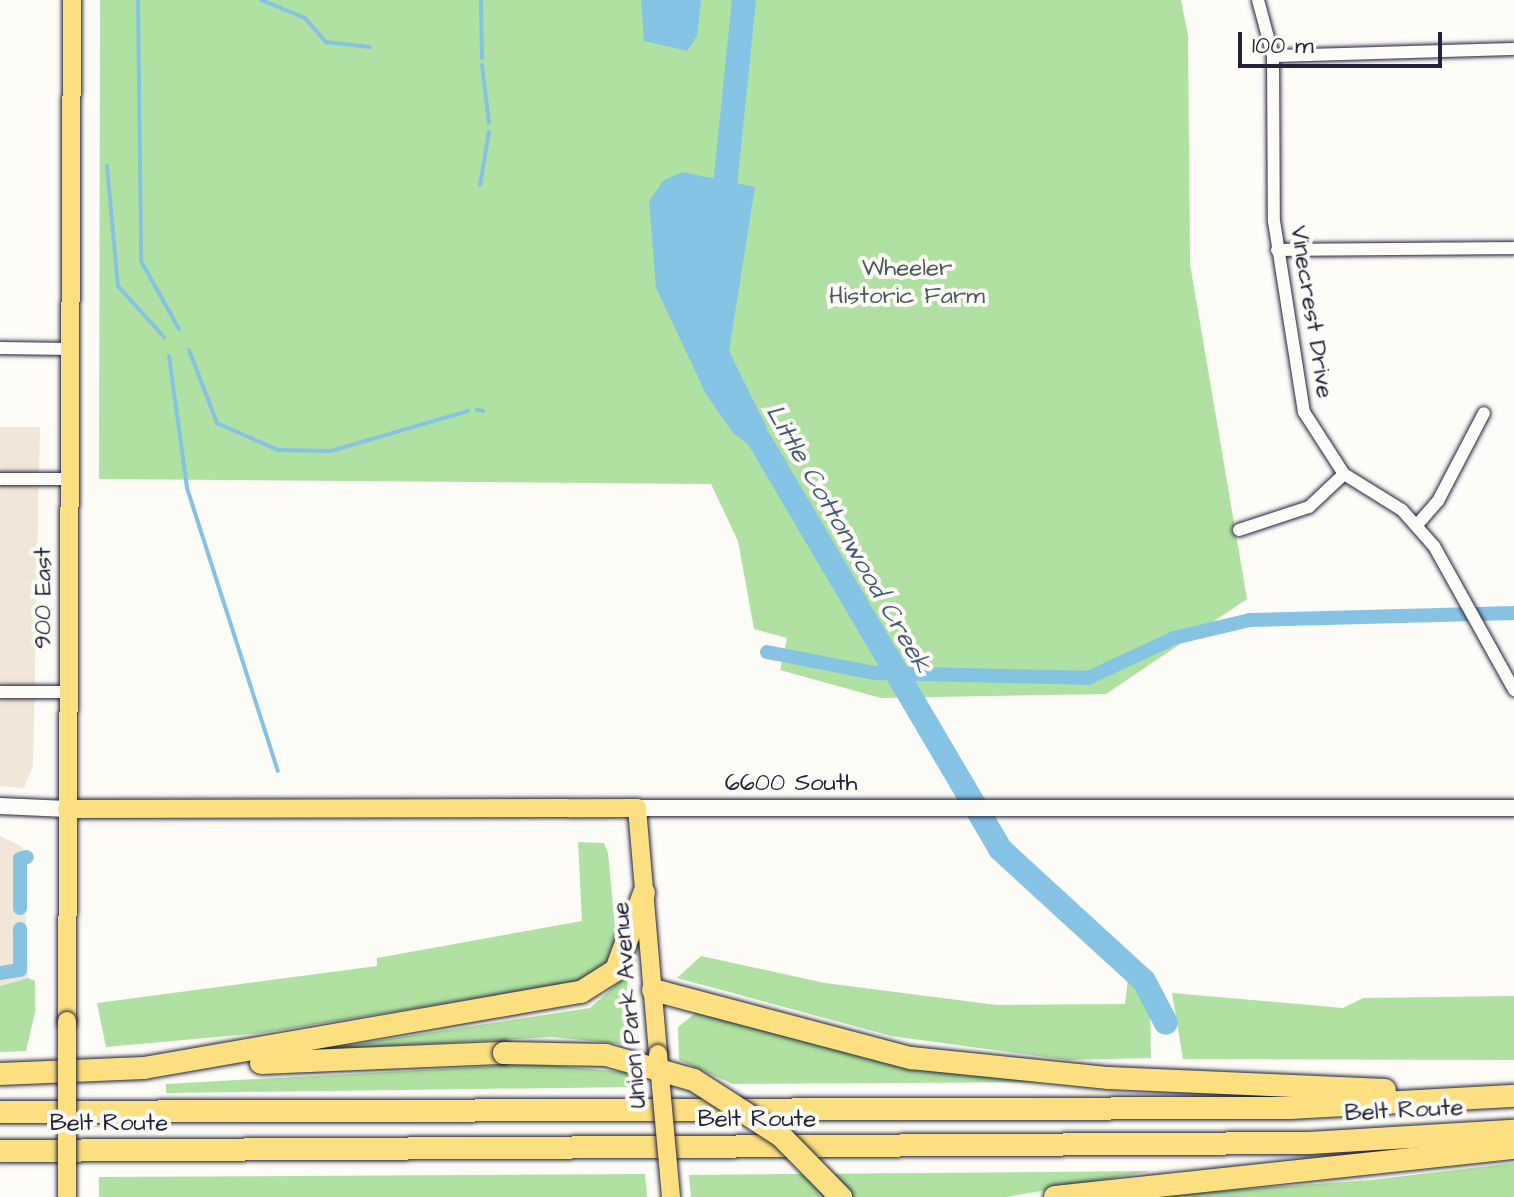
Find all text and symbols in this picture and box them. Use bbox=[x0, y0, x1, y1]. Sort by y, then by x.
scale bar bbox=[1242, 16, 1446, 66]
text: 100 m bbox=[1252, 29, 1314, 63]
street label: Vinecrest Drive bbox=[1283, 224, 1339, 400]
park label: Wheeler Historic Farm bbox=[829, 255, 985, 311]
water label: Little Cottonwood Creek bbox=[758, 400, 938, 678]
street label: 900 East bbox=[30, 547, 58, 649]
street label: 6600 South bbox=[725, 770, 857, 798]
street label: Union Park Avenue bbox=[607, 900, 653, 1110]
street label: Belt Route bbox=[1344, 1094, 1464, 1128]
street label: Belt Route bbox=[698, 1106, 816, 1134]
street label: Belt Route bbox=[50, 1110, 168, 1138]

